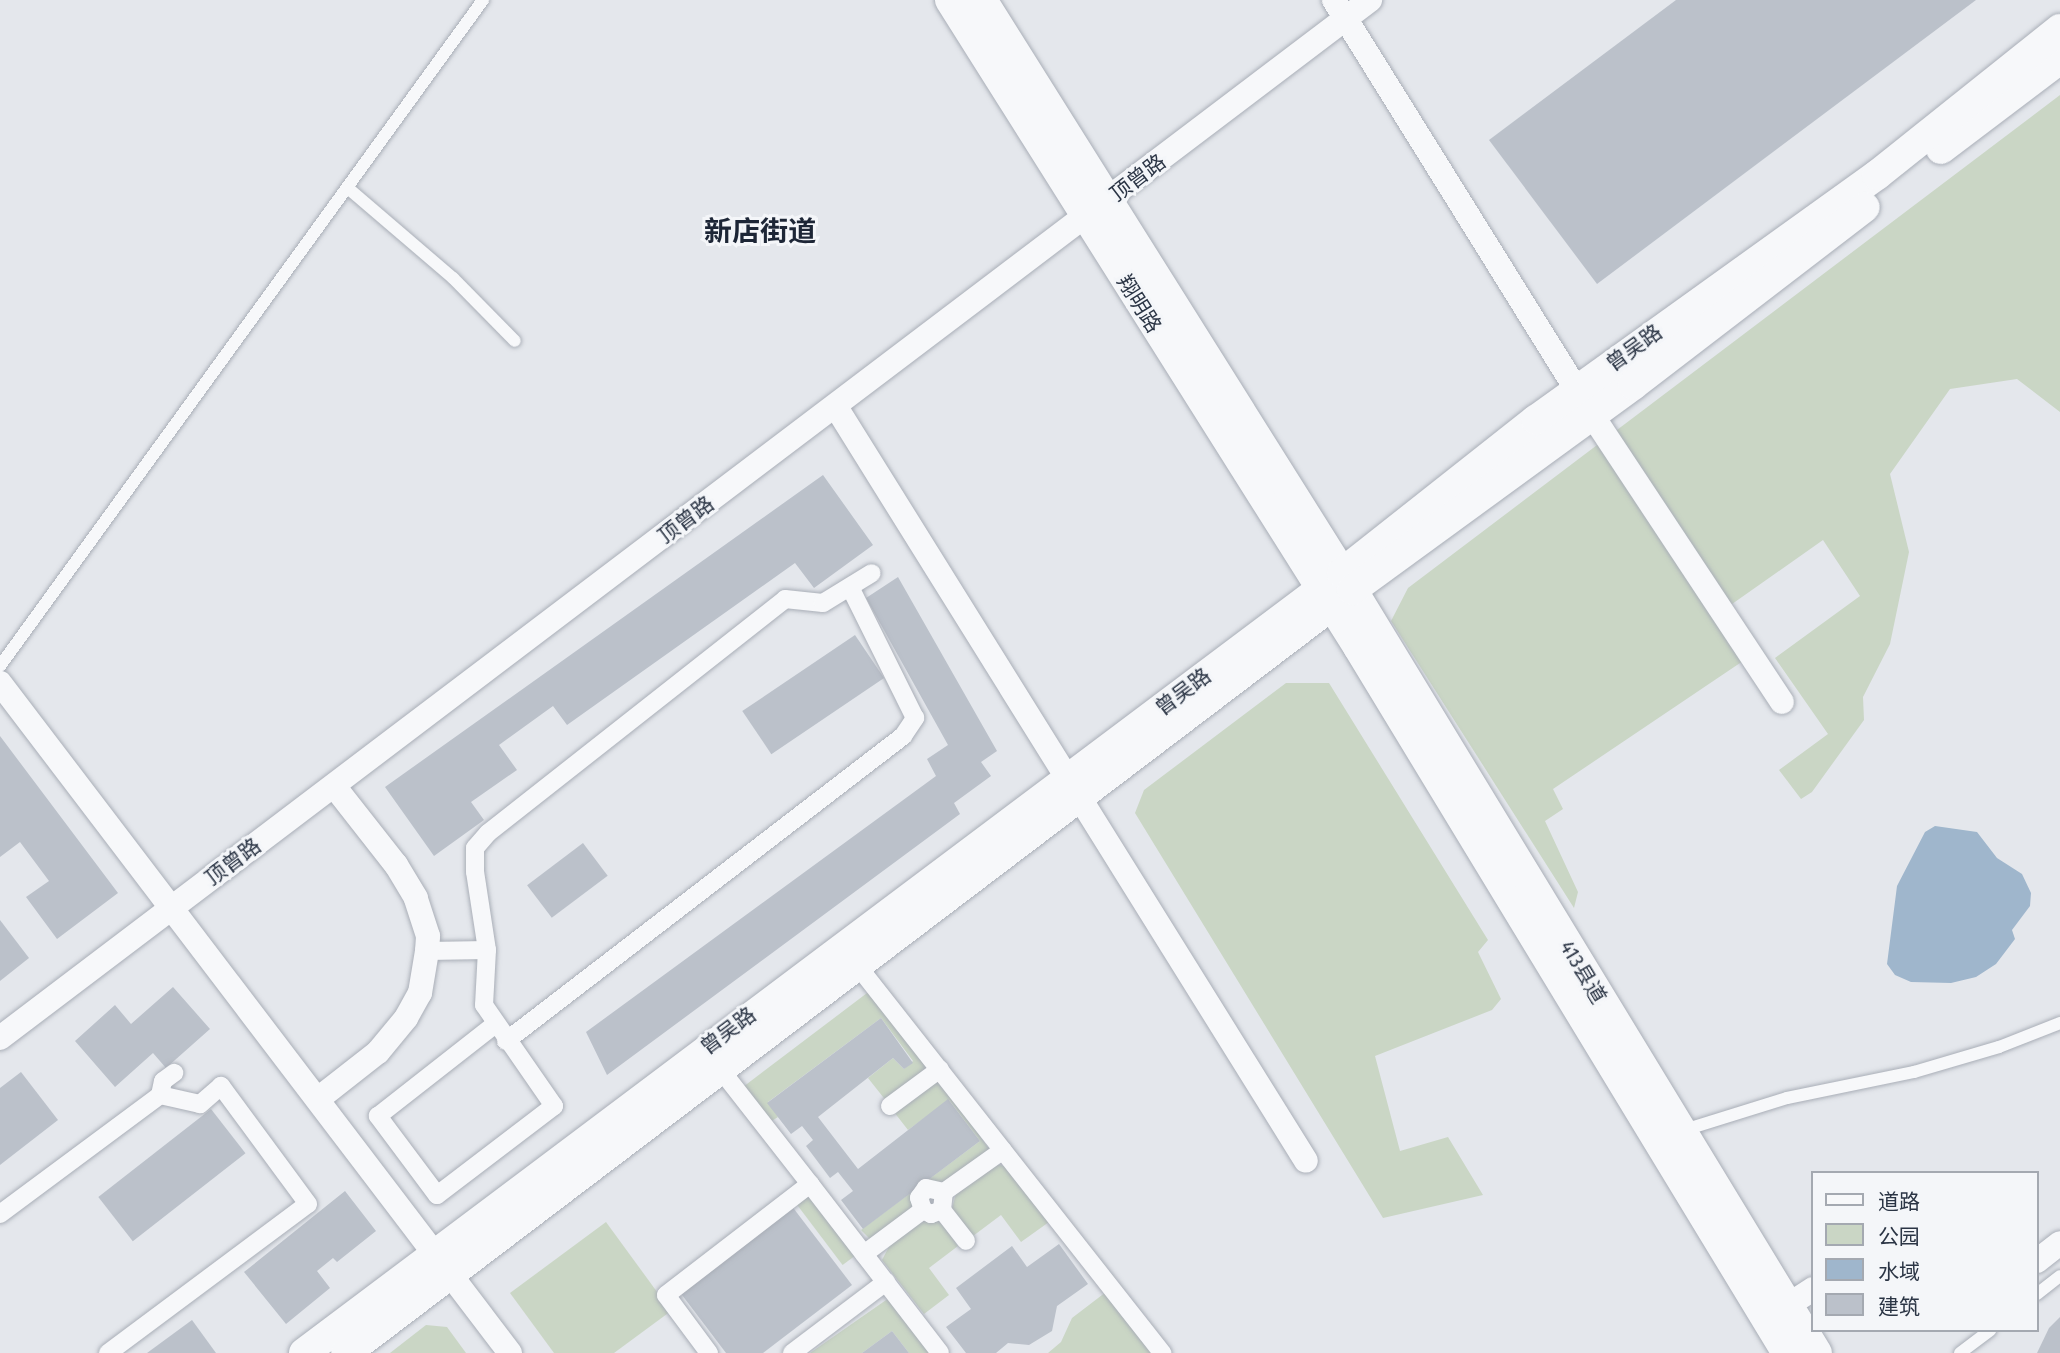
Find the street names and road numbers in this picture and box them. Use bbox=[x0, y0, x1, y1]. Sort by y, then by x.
street label: 顶曾路 bbox=[1105, 149, 1171, 207]
street label: 翔明路 bbox=[1112, 271, 1166, 337]
street label: 曾吴路 bbox=[1601, 319, 1667, 377]
street label: 顶曾路 bbox=[653, 491, 719, 549]
street label: 曾吴路 bbox=[1150, 663, 1216, 721]
street label: 顶曾路 bbox=[200, 833, 266, 891]
street label: 413县道 bbox=[1555, 936, 1611, 1008]
street label: 曾吴路 bbox=[695, 1002, 761, 1060]

